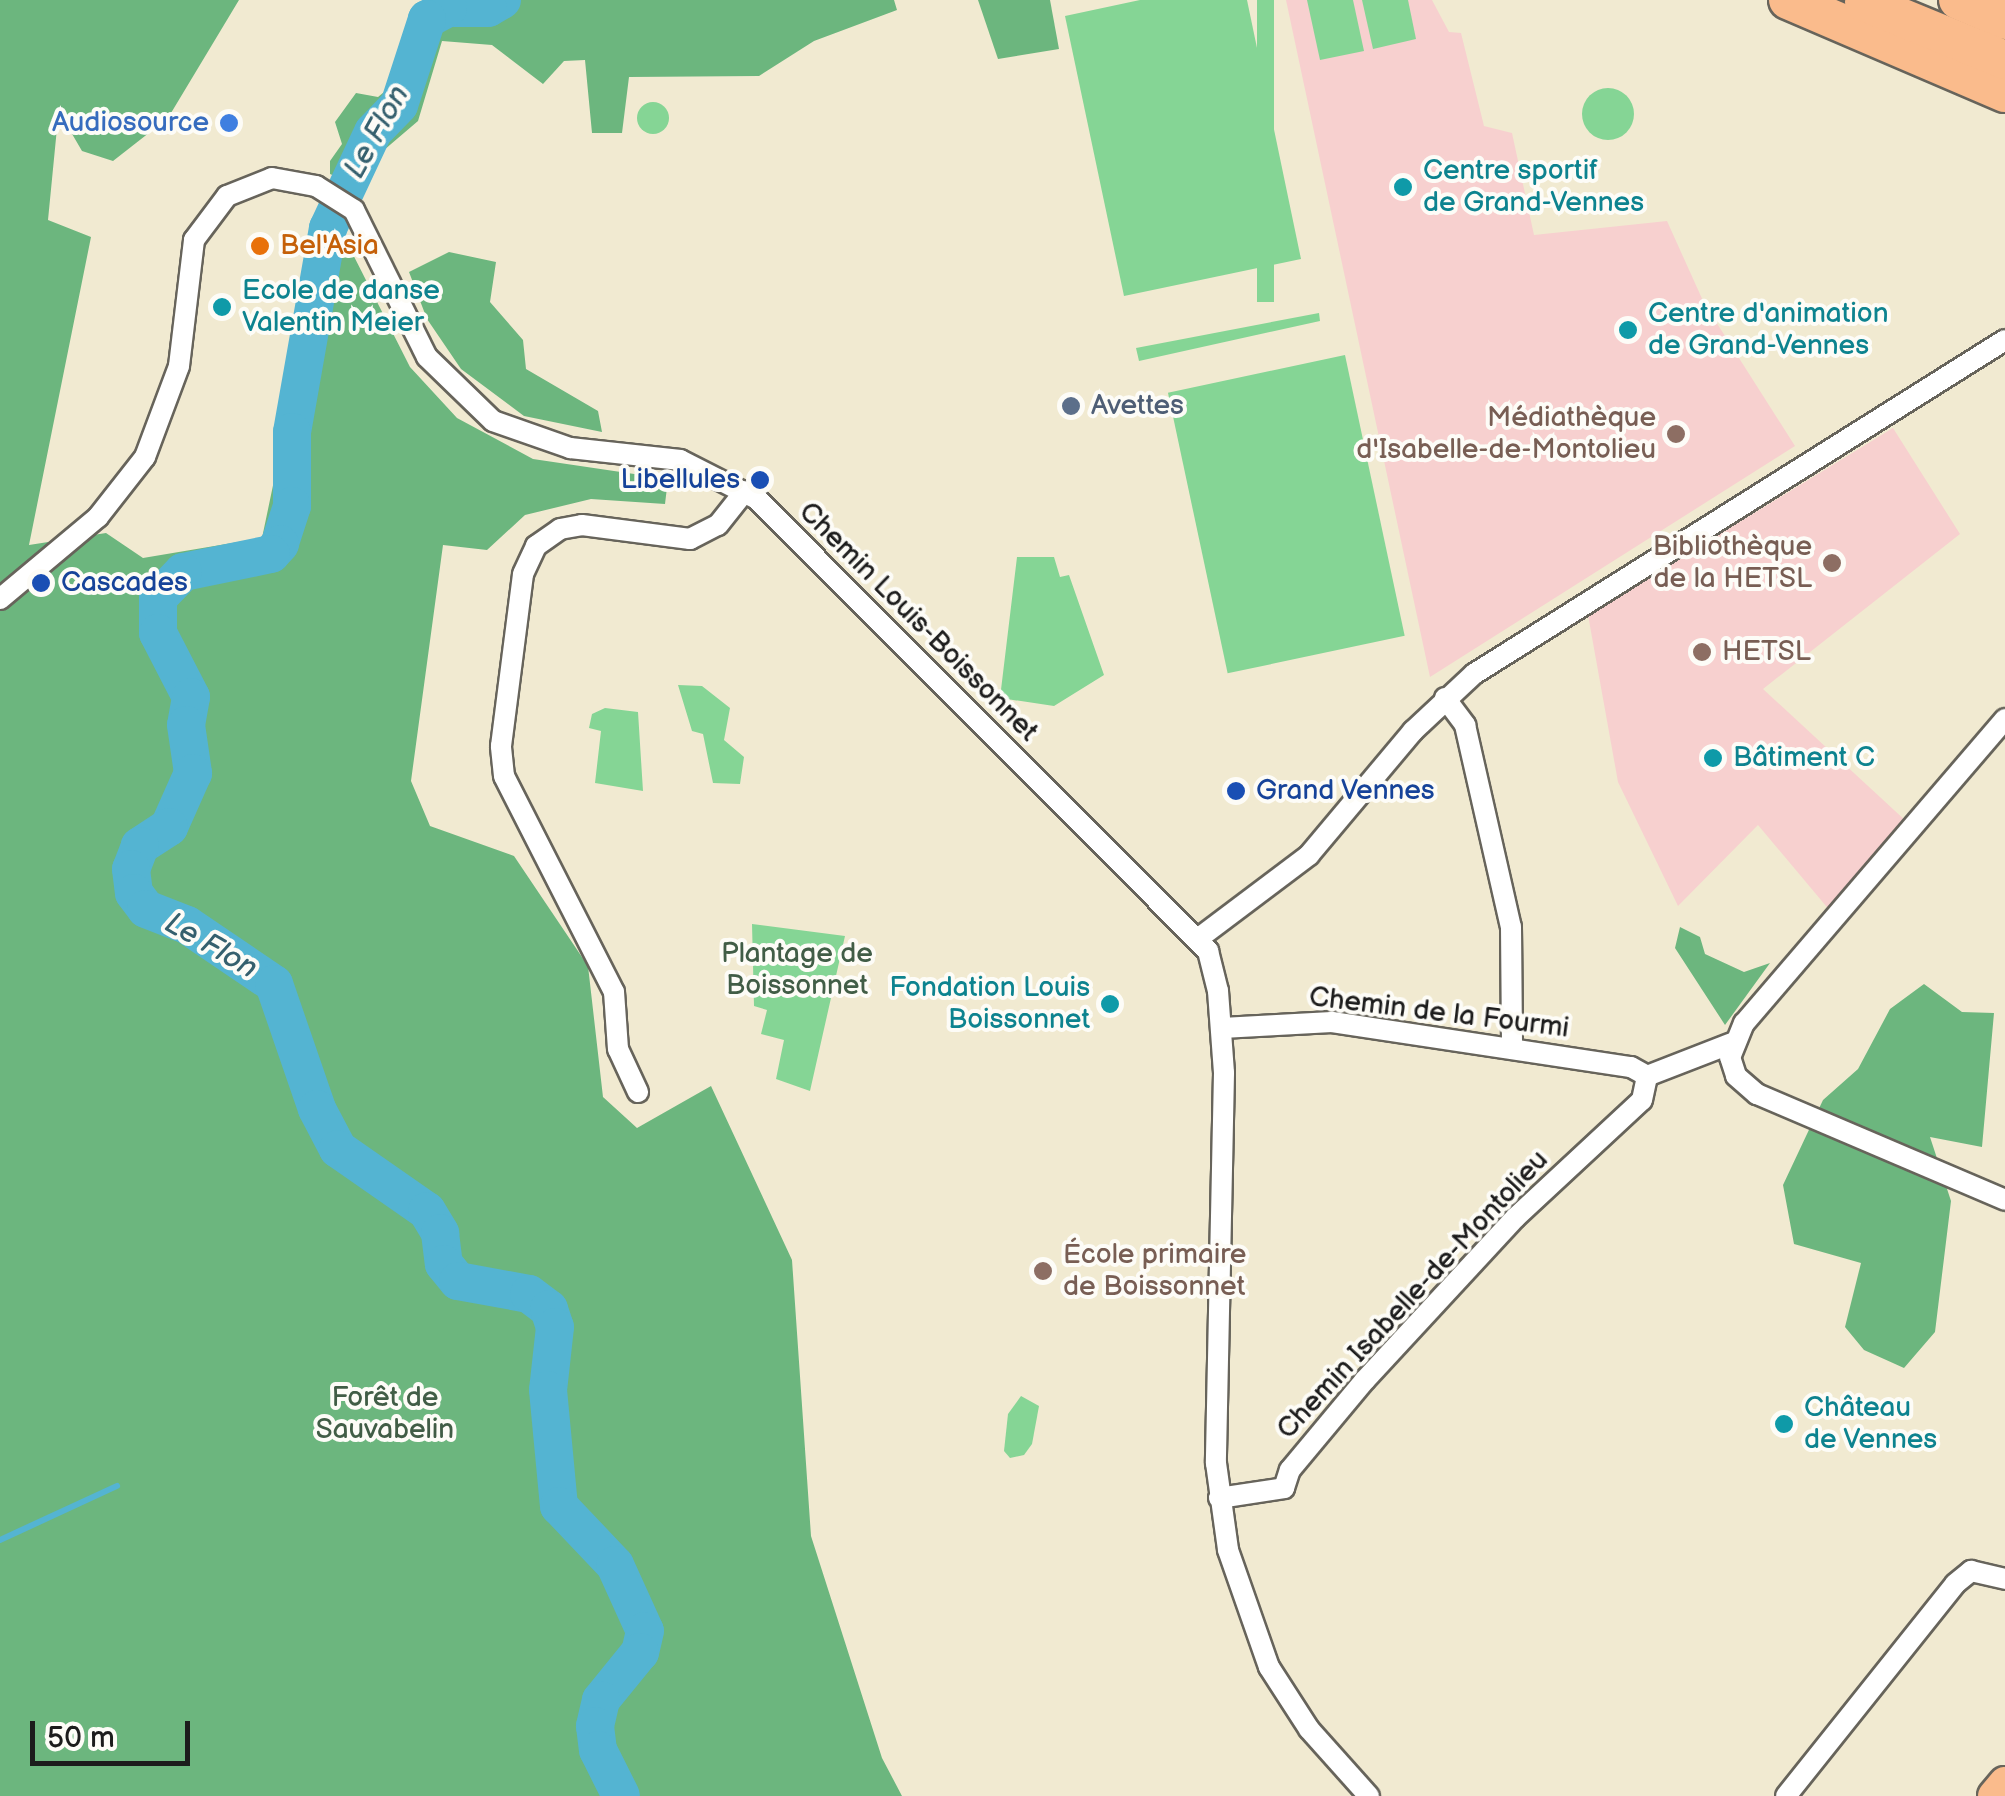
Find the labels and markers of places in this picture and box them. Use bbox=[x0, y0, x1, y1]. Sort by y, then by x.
place label: Audiosource bbox=[52, 106, 209, 140]
marker: Audiosource bbox=[218, 112, 240, 134]
place label: Centre sportif de Grand-Vennes bbox=[1423, 154, 1644, 220]
marker: Centre sportif de Grand-Vennes bbox=[1392, 176, 1414, 198]
place label: Bel'Asia bbox=[280, 229, 379, 263]
marker: Bel'Asia bbox=[249, 235, 271, 257]
place label: Ecole de danse Valentin Meier bbox=[242, 274, 440, 340]
marker: Ecole de danse Valentin Meier bbox=[211, 296, 233, 318]
place label: Centre d'animation de Grand-Vennes bbox=[1648, 297, 1889, 363]
marker: Centre d'animation de Grand-Vennes bbox=[1617, 319, 1639, 341]
place label: Avettes bbox=[1091, 389, 1184, 423]
marker: Avettes bbox=[1060, 395, 1082, 417]
place label: Médiathèque d'Isabelle-de-Montolieu bbox=[1356, 401, 1656, 467]
marker: Médiathèque d'Isabelle-de-Montolieu bbox=[1665, 423, 1687, 445]
place label: Libellules bbox=[620, 463, 740, 497]
marker: Libellules bbox=[749, 469, 771, 491]
place label: Bibliothèque de la HETSL bbox=[1653, 530, 1812, 596]
marker: Bibliothèque de la HETSL bbox=[1821, 552, 1843, 574]
place label: Cascades bbox=[61, 566, 188, 600]
marker: Cascades bbox=[30, 572, 52, 594]
place label: HETSL bbox=[1722, 635, 1811, 669]
marker: HETSL bbox=[1691, 641, 1713, 663]
place label: Bâtiment C bbox=[1733, 741, 1875, 775]
marker: Bâtiment C bbox=[1702, 747, 1724, 769]
place label: Grand Vennes bbox=[1256, 774, 1436, 808]
marker: Grand Vennes bbox=[1225, 780, 1247, 802]
place label: Fondation Louis Boissonnet bbox=[889, 971, 1090, 1037]
marker: Fondation Louis Boissonnet bbox=[1099, 993, 1121, 1015]
place label: École primaire de Boissonnet bbox=[1063, 1238, 1246, 1304]
marker: École primaire de Boissonnet bbox=[1032, 1260, 1054, 1282]
place label: Château de Vennes bbox=[1804, 1391, 1938, 1457]
marker: Château de Vennes bbox=[1773, 1413, 1795, 1435]

